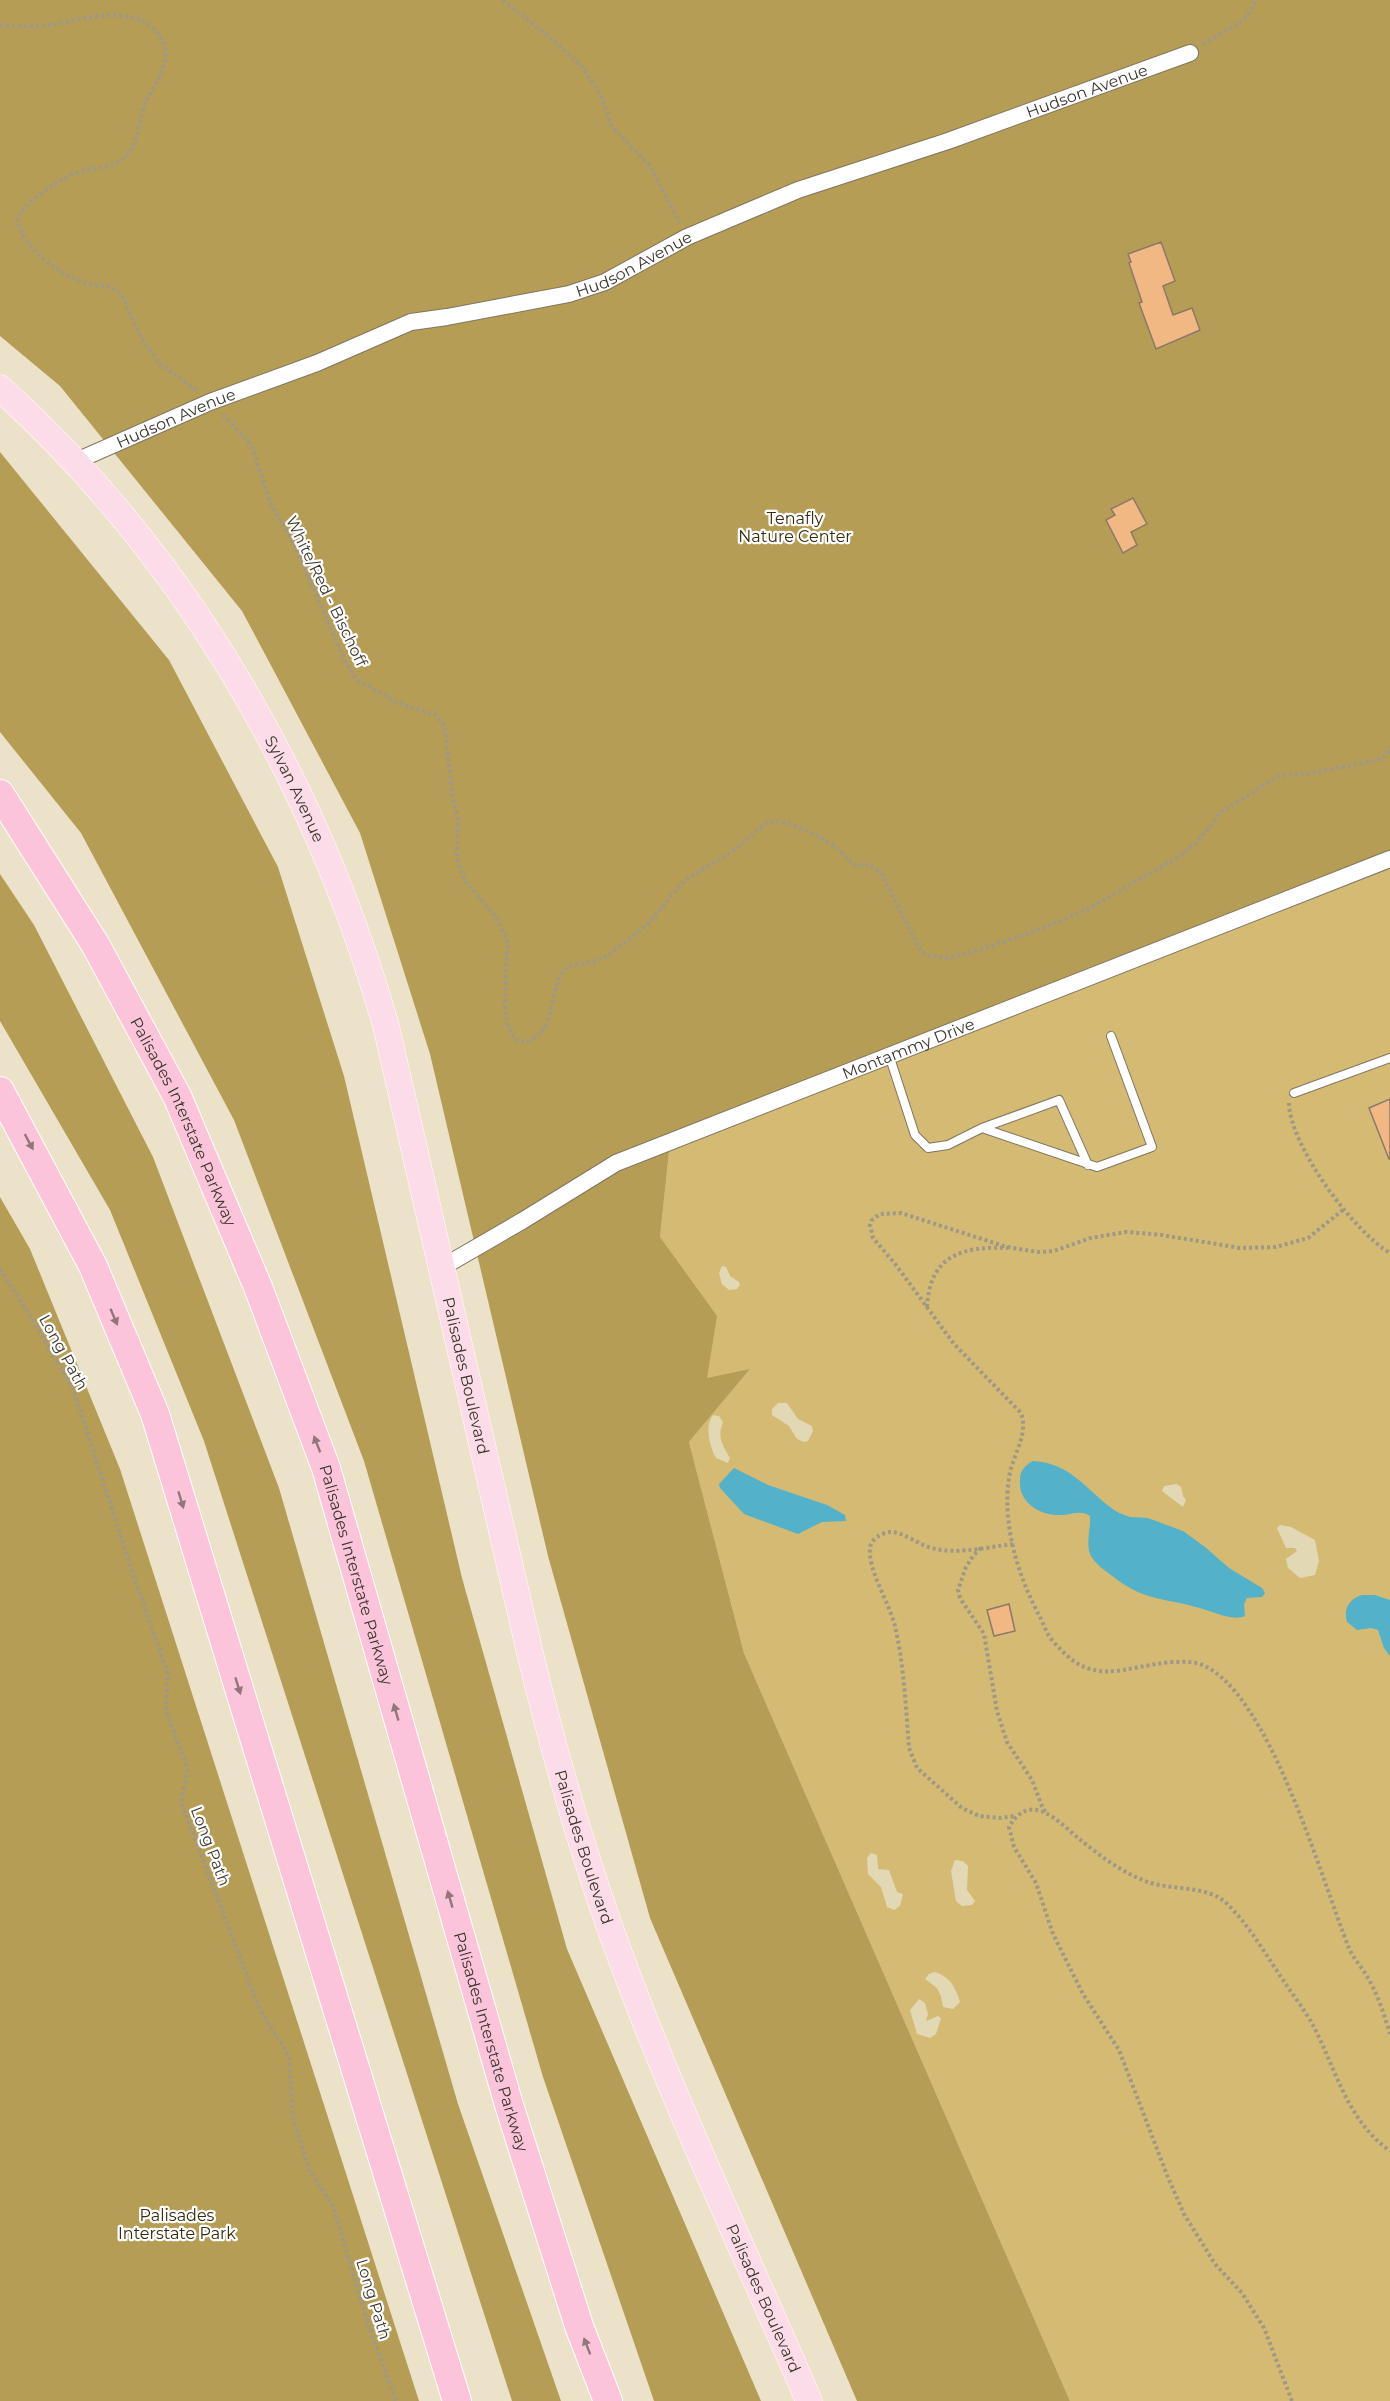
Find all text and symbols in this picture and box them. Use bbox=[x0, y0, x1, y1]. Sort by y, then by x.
street label: Hudson Avenue bbox=[1024, 60, 1150, 122]
street label: Hudson Avenue bbox=[573, 227, 695, 301]
street label: Hudson Avenue bbox=[113, 385, 238, 452]
park label: Tenafly Nature Center bbox=[738, 509, 852, 546]
street label: White/Red - Bischoff bbox=[282, 513, 372, 670]
street label: Sylvan Avenue bbox=[261, 733, 328, 845]
street label: Palisades Interstate Parkway bbox=[126, 1014, 240, 1229]
street label: Montammy Drive bbox=[840, 1014, 977, 1083]
one-way arrow bbox=[24, 1134, 34, 1151]
street label: Palisades Boulevard bbox=[439, 1295, 493, 1456]
one-way arrow bbox=[110, 1308, 119, 1326]
street label: Long Path bbox=[35, 1311, 92, 1393]
one-way arrow bbox=[312, 1435, 321, 1453]
street label: Palisades Interstate Parkway bbox=[315, 1462, 397, 1687]
one-way arrow bbox=[177, 1491, 186, 1509]
one-way arrow bbox=[234, 1677, 243, 1695]
one-way arrow bbox=[391, 1703, 400, 1721]
street label: Palisades Boulevard bbox=[551, 1768, 617, 1927]
street label: Long Path bbox=[187, 1804, 234, 1888]
one-way arrow bbox=[445, 1890, 454, 1908]
street label: Palisades Interstate Parkway bbox=[450, 1929, 532, 2154]
park label: Palisades Interstate Park bbox=[118, 2206, 236, 2243]
street label: Palisades Boulevard bbox=[722, 2221, 805, 2376]
street label: Long Path bbox=[352, 2257, 395, 2342]
one-way arrow bbox=[582, 2337, 592, 2355]

